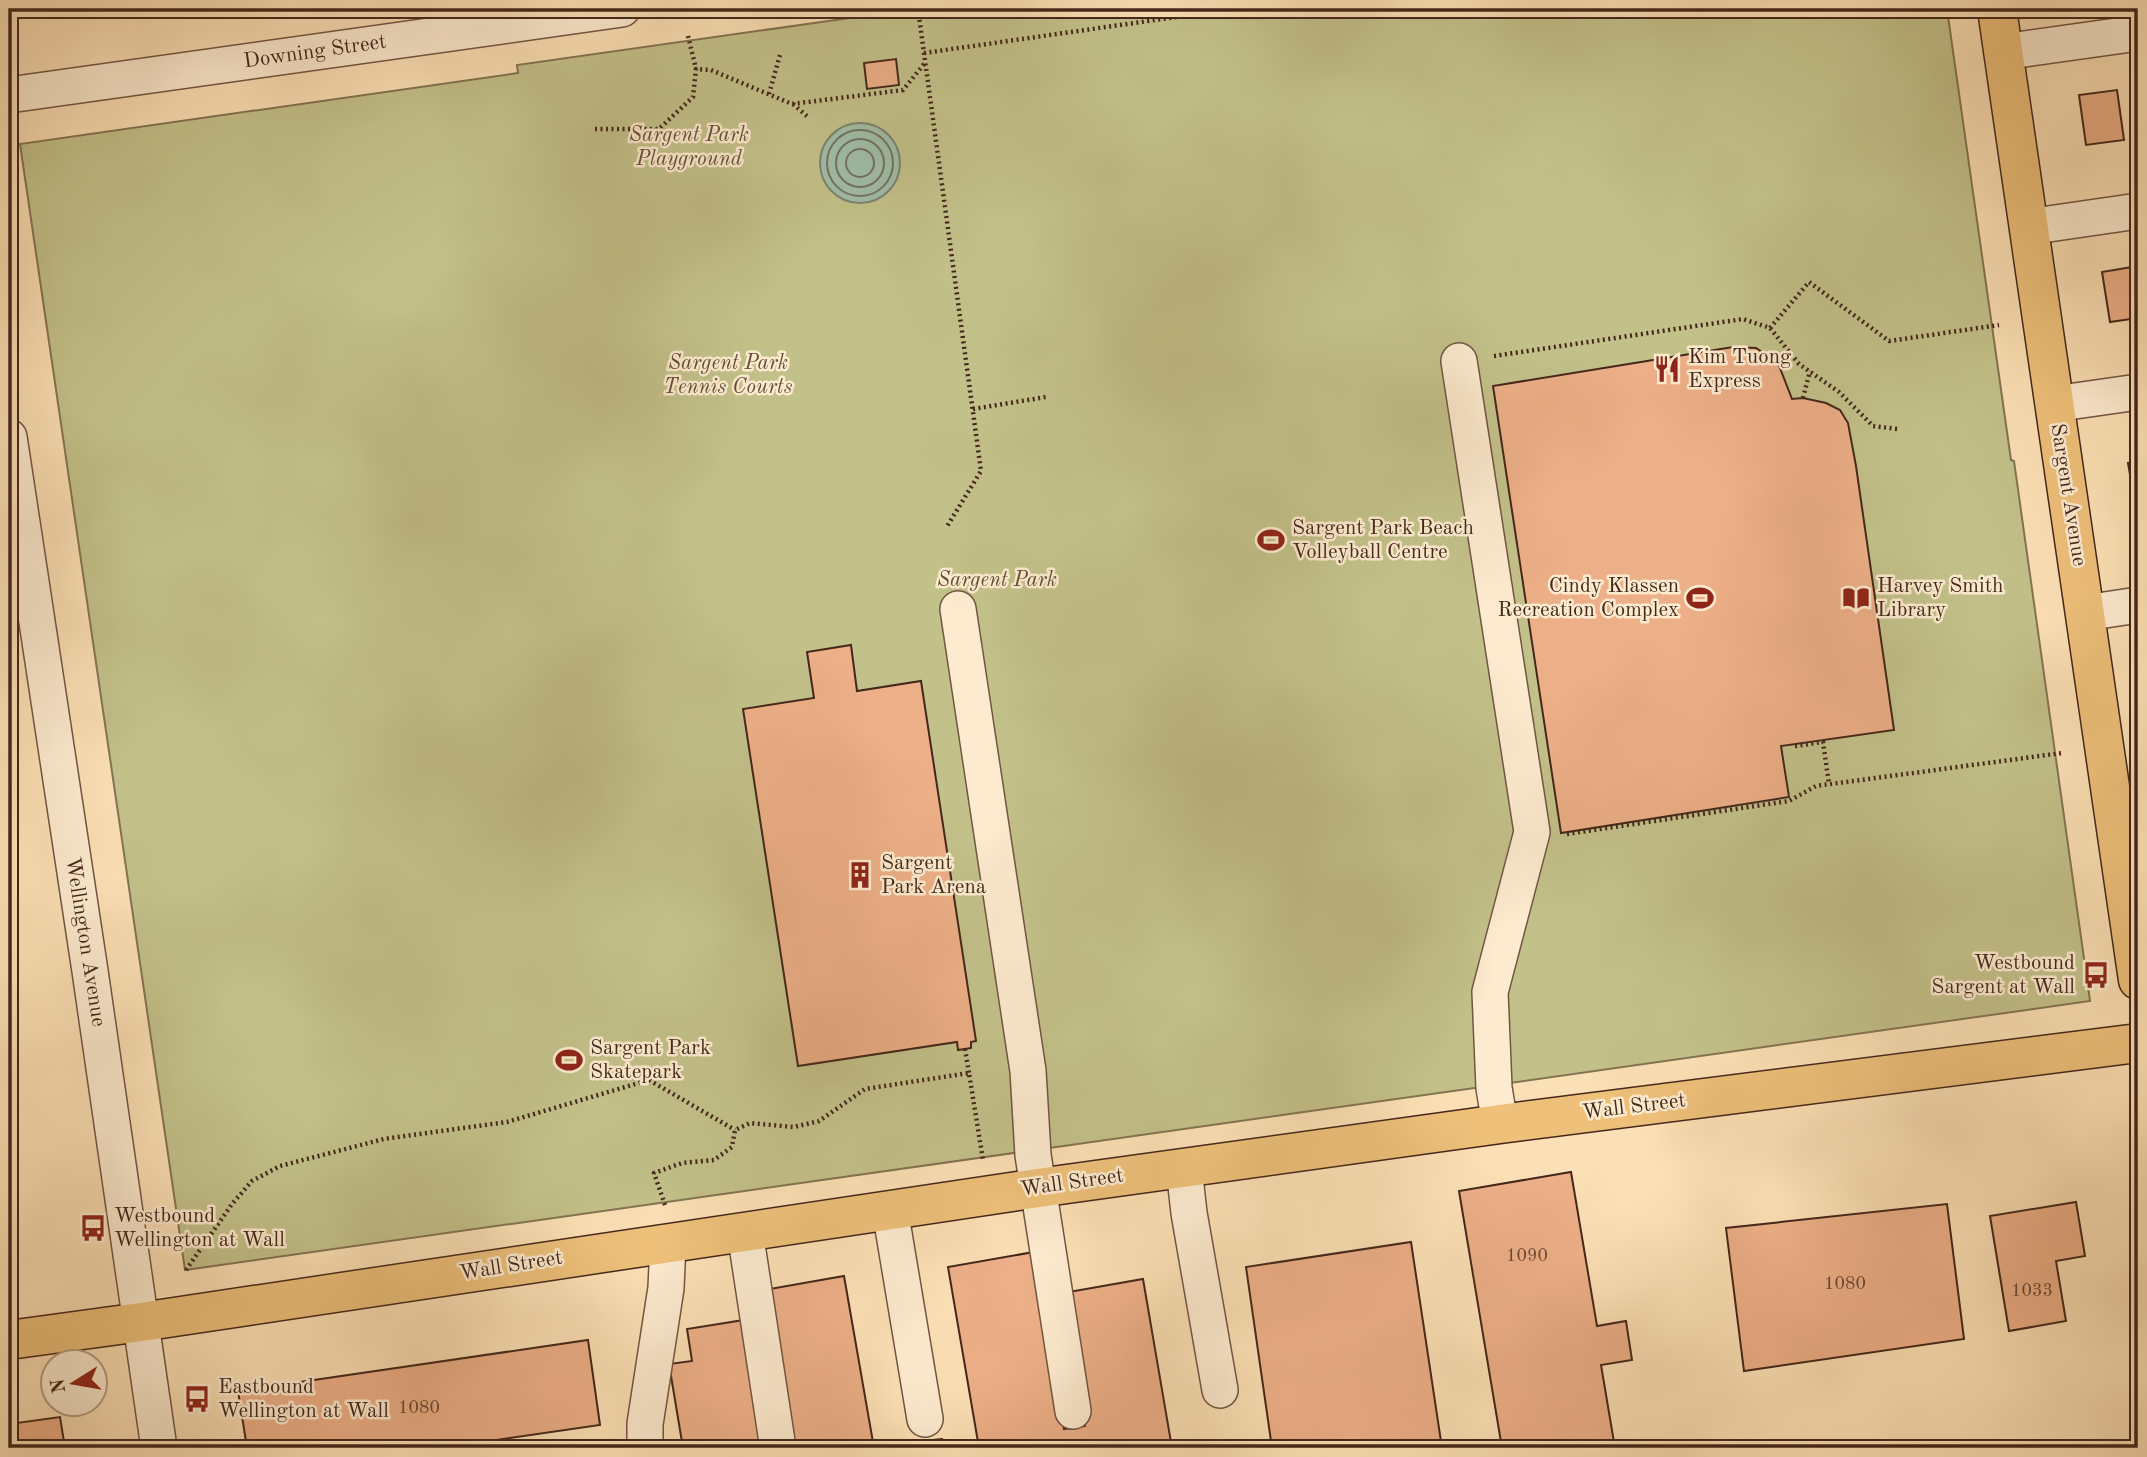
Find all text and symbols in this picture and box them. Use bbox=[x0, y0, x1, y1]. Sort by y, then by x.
street label: Downing Street bbox=[242, 32, 388, 72]
park label: Sargent Park Playground bbox=[629, 125, 749, 170]
place label: Kim Tuong Express bbox=[1688, 347, 1792, 392]
park label: Sargent Park Tennis Courts bbox=[663, 353, 793, 398]
restaurant icon: Kim Tuong Express bbox=[1652, 354, 1682, 384]
street label: Sargent Avenue bbox=[2046, 422, 2090, 568]
place label: Sargent Park Beach Volleyball Centre bbox=[1292, 518, 1474, 563]
sports icon: Sargent Park Beach Volleyball Centre bbox=[1256, 525, 1286, 555]
park label: Sargent Park bbox=[937, 570, 1057, 591]
place label: Cindy Klassen Recreation Complex bbox=[1498, 576, 1679, 621]
place label: Harvey Smith Library bbox=[1877, 576, 2003, 621]
sports icon: Cindy Klassen Recreation Complex bbox=[1685, 583, 1715, 613]
library icon: Harvey Smith Library bbox=[1841, 583, 1871, 613]
place label: Sargent Park Arena bbox=[881, 853, 986, 898]
street label: Wellington Avenue bbox=[61, 856, 109, 1028]
building icon: Sargent Park Arena bbox=[845, 860, 875, 890]
place label: Westbound Sargent at Wall bbox=[1931, 953, 2075, 998]
bus stop icon: Westbound Sargent at Wall bbox=[2081, 960, 2111, 990]
place label: Sargent Park Skatepark bbox=[590, 1038, 711, 1083]
sports icon: Sargent Park Skatepark bbox=[554, 1045, 584, 1075]
street label: Wall Street bbox=[1581, 1090, 1687, 1124]
street label: Wall Street bbox=[1019, 1165, 1125, 1201]
place label: Westbound Wellington at Wall bbox=[114, 1206, 285, 1251]
bus stop icon: Westbound Wellington at Wall bbox=[78, 1213, 108, 1243]
street label: Wall Street bbox=[458, 1247, 564, 1285]
house number: 1090 bbox=[1506, 1247, 1548, 1265]
house number: 1080 bbox=[1824, 1275, 1866, 1293]
house number: 1033 bbox=[2011, 1282, 2053, 1300]
north arrow bbox=[38, 1348, 108, 1418]
text: N bbox=[49, 1376, 70, 1395]
place label: Eastbound Wellington at Wall bbox=[218, 1377, 389, 1422]
bus stop icon: Eastbound Wellington at Wall bbox=[182, 1384, 212, 1414]
house number: 1080 bbox=[398, 1399, 440, 1417]

